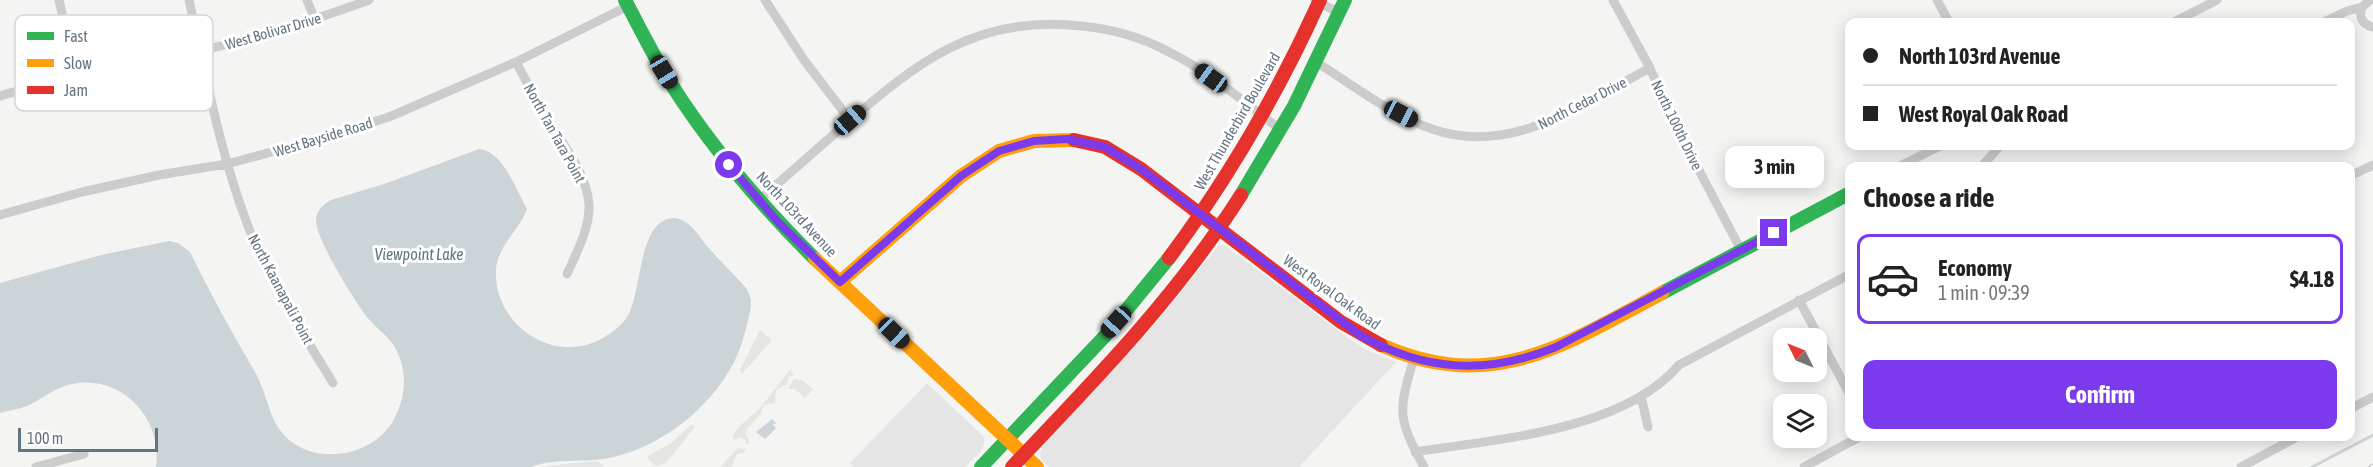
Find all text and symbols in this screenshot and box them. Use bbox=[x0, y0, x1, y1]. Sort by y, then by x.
street label: West Bolivar Drive bbox=[223, 9, 323, 53]
legend bbox=[15, 15, 213, 111]
text: Fast bbox=[64, 27, 88, 45]
text: North 103rd Avenue bbox=[1899, 43, 2060, 69]
street label: West Thunderbird Boulevard bbox=[1191, 49, 1283, 193]
car bbox=[647, 52, 681, 92]
text: Slow bbox=[64, 54, 92, 72]
car bbox=[1191, 60, 1231, 96]
street label: North Cedar Drive bbox=[1535, 73, 1629, 133]
street label: North 100th Drive bbox=[1648, 77, 1706, 173]
street label: North Tan Tara Point bbox=[521, 80, 589, 186]
text: Jam bbox=[64, 81, 88, 99]
car bbox=[1381, 98, 1421, 130]
car bbox=[831, 101, 869, 139]
text: West Royal Oak Road bbox=[1899, 101, 2068, 127]
street label: West Bayside Road bbox=[271, 114, 375, 160]
callout: 3 min bbox=[1724, 146, 1824, 188]
route start bbox=[715, 151, 742, 178]
text: 3 min bbox=[1754, 155, 1795, 178]
street label: North 103rd Avenue bbox=[753, 168, 841, 260]
text: Choose a ride bbox=[1863, 182, 1995, 213]
route end bbox=[1760, 219, 1787, 246]
street label: North Kaanapali Point bbox=[245, 231, 317, 347]
water label: Viewpoint Lake bbox=[374, 245, 464, 264]
street label: West Royal Oak Road bbox=[1280, 251, 1384, 333]
icon: car bbox=[1866, 252, 1920, 306]
text: Economy bbox=[1938, 255, 2012, 281]
text: $4.18 bbox=[2290, 266, 2334, 292]
text: 1 min · 09:39 bbox=[1938, 281, 2030, 304]
car bbox=[1097, 303, 1135, 341]
car bbox=[875, 314, 913, 352]
north arrow bbox=[1773, 328, 1827, 382]
map controls bbox=[1773, 328, 1827, 448]
button: Confirm bbox=[1863, 360, 2337, 429]
button: layers bbox=[1773, 394, 1827, 448]
scale bar bbox=[18, 425, 158, 452]
text: 100 m bbox=[27, 429, 63, 447]

